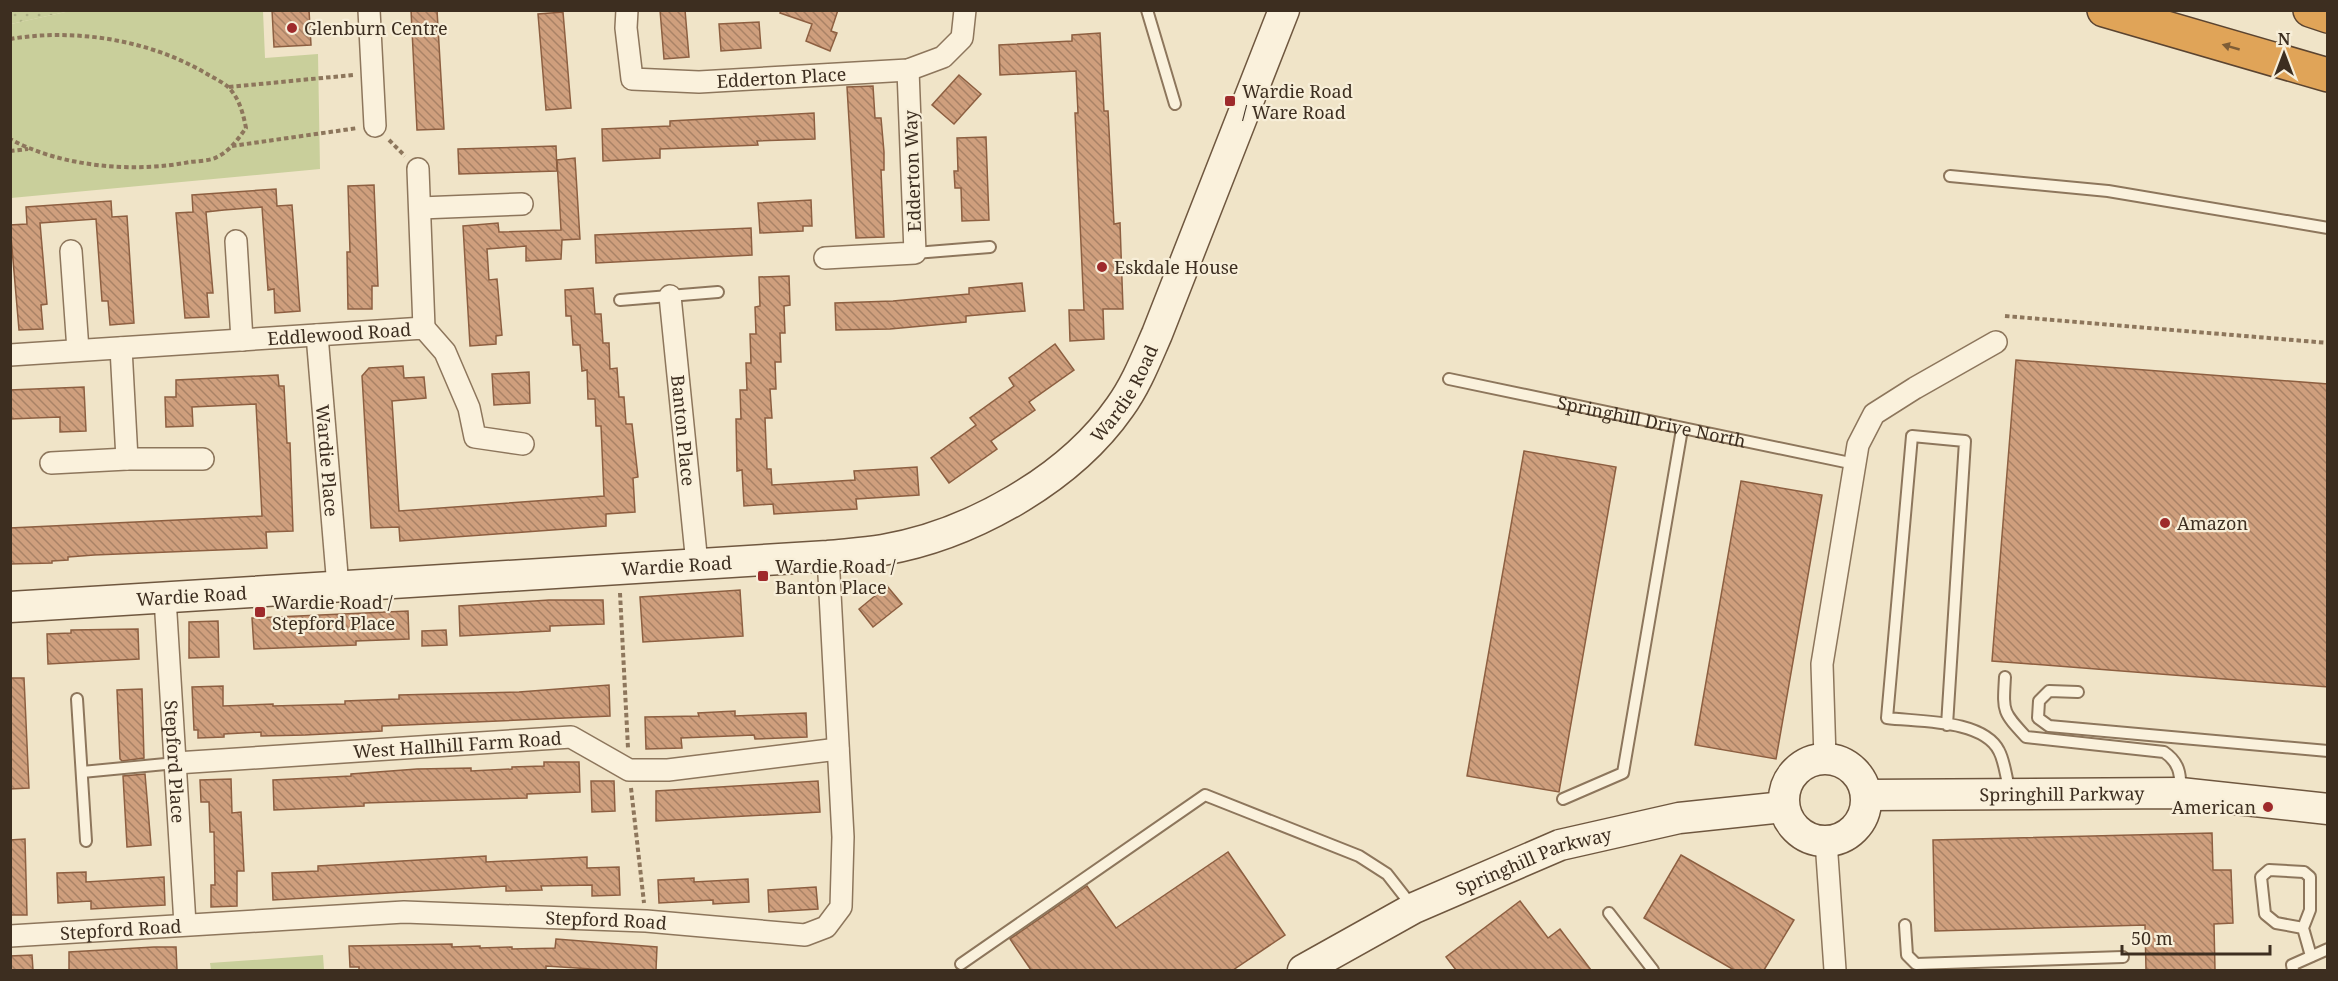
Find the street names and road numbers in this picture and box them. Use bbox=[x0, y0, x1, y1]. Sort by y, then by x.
street label: Edderton Place bbox=[716, 62, 847, 93]
street label: Edderton Way bbox=[898, 109, 926, 232]
street label: Eddlewood Road bbox=[267, 317, 412, 350]
street label: Wardie Road bbox=[1085, 341, 1163, 447]
street label: Banton Place bbox=[666, 374, 701, 487]
street label: Springhill Drive North bbox=[1555, 390, 1748, 453]
street label: Wardie Place bbox=[311, 404, 344, 518]
street label: Wardie Road bbox=[621, 550, 733, 581]
street label: Wardie Road bbox=[136, 580, 248, 611]
street label: Stepford Place bbox=[159, 699, 191, 824]
street label: West Hallhill Farm Road bbox=[352, 726, 562, 763]
street label: Springhill Parkway bbox=[1979, 781, 2145, 806]
street label: Springhill Parkway bbox=[1452, 822, 1615, 901]
street label: Stepford Road bbox=[545, 905, 668, 935]
street label: Stepford Road bbox=[59, 914, 182, 945]

